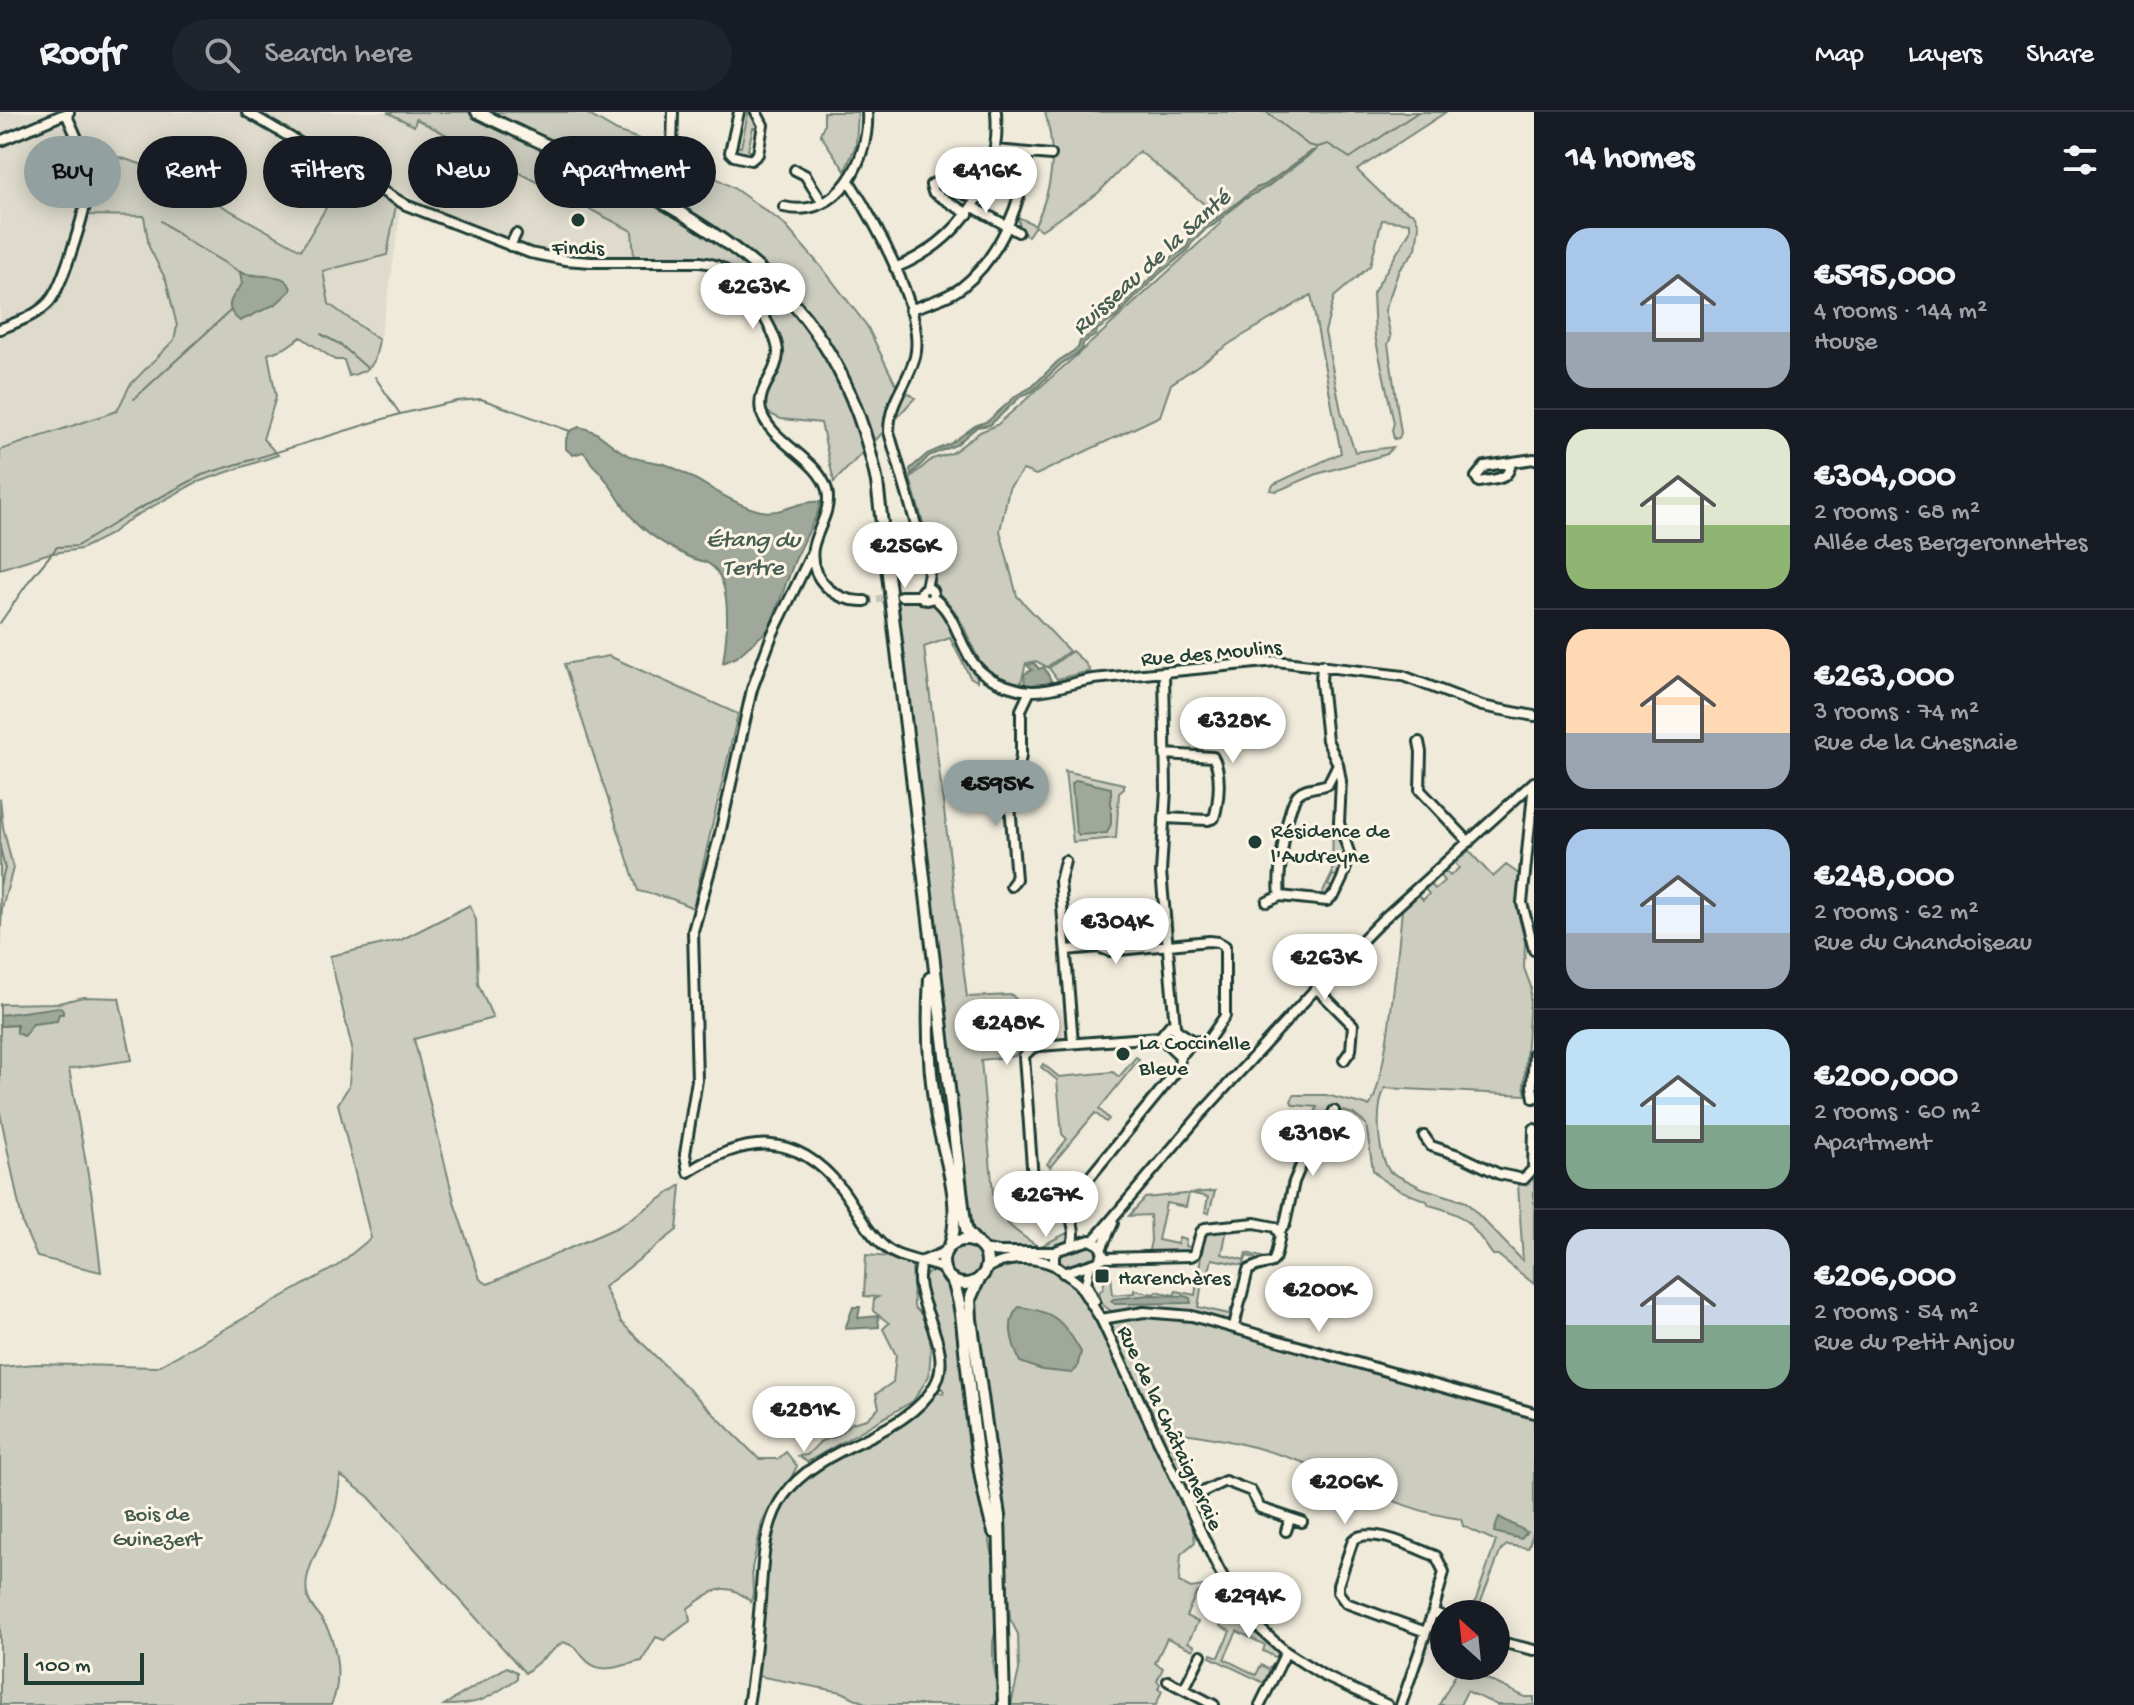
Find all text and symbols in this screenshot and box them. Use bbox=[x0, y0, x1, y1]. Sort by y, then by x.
search box bbox=[172, 19, 732, 91]
text: Roofr bbox=[40, 33, 124, 77]
icon: search bbox=[200, 33, 244, 77]
text: Search here bbox=[264, 38, 412, 73]
text: Map bbox=[1815, 39, 1864, 72]
text: Layers bbox=[1908, 39, 1982, 72]
text: Share bbox=[2026, 39, 2094, 72]
chip: Buy bbox=[24, 136, 121, 208]
chip: Rent bbox=[137, 136, 247, 208]
chip: Filters bbox=[263, 136, 392, 208]
chip: New bbox=[408, 136, 518, 208]
chip: Apartment bbox=[534, 136, 716, 208]
icon: filters bbox=[2058, 138, 2102, 182]
text: 14 homes bbox=[1566, 140, 1694, 180]
pin: €416K bbox=[930, 147, 1042, 215]
text: €416K bbox=[953, 157, 1019, 188]
water label: Ruisseau de la Santé bbox=[1067, 184, 1239, 343]
marker: Findis bbox=[569, 211, 587, 229]
place label: Findis bbox=[551, 237, 605, 263]
text: €595,000 bbox=[1814, 257, 1956, 297]
icon: home bbox=[1630, 260, 1726, 356]
pin: €263K bbox=[697, 263, 809, 331]
text: €263K bbox=[718, 273, 788, 304]
text: 4 rooms · 144 m² bbox=[1814, 297, 1987, 328]
text: House bbox=[1814, 328, 1878, 359]
text: €304,000 bbox=[1814, 458, 1956, 498]
icon: home bbox=[1630, 461, 1726, 557]
text: 2 rooms · 68 m² bbox=[1814, 498, 1980, 529]
pin: €256K bbox=[849, 522, 961, 590]
water label: Étang du Tertre bbox=[706, 527, 802, 584]
text: Allée des Bergeronnettes bbox=[1814, 529, 2087, 560]
text: €256K bbox=[870, 532, 940, 563]
street label: Rue des Moulins bbox=[1140, 636, 1284, 674]
text: €263,000 bbox=[1814, 658, 1954, 698]
icon: home bbox=[1630, 661, 1726, 757]
pin: €328K bbox=[1177, 697, 1289, 765]
text: 3 rooms · 74 m² bbox=[1814, 698, 1979, 729]
text: €328K bbox=[1198, 707, 1268, 738]
text: Rue de la Chesnaie bbox=[1814, 729, 2017, 760]
pin: €595K bbox=[940, 760, 1052, 828]
text: €595K bbox=[961, 770, 1031, 801]
place label: Résidence de l'Audreyne bbox=[1271, 820, 1390, 871]
marker: Résidence de l'Audreyne bbox=[1246, 833, 1264, 851]
text: €248,000 bbox=[1814, 858, 1954, 898]
icon: home bbox=[1630, 861, 1726, 957]
pin: €304K bbox=[1060, 898, 1172, 966]
text: 2 rooms · 62 m² bbox=[1814, 898, 1978, 929]
text: €304K bbox=[1081, 908, 1151, 939]
text: Rue du Chandoiseau bbox=[1814, 929, 2032, 960]
pin: €263K bbox=[1269, 934, 1381, 1002]
text: €263K bbox=[1290, 944, 1360, 975]
pin: €248K bbox=[951, 999, 1063, 1067]
text: €248K bbox=[972, 1009, 1042, 1040]
place label: La Coccinelle Bleue bbox=[1138, 1032, 1251, 1083]
marker: La Coccinelle Bleue bbox=[1114, 1045, 1132, 1063]
text: €200,000 bbox=[1814, 1058, 1958, 1098]
icon: home bbox=[1630, 1061, 1726, 1157]
text: 2 rooms · 60 m² bbox=[1814, 1098, 1980, 1129]
pin: €318K bbox=[1257, 1110, 1369, 1178]
text: €318K bbox=[1279, 1120, 1347, 1151]
text: Apartment bbox=[1814, 1129, 1931, 1160]
pin: €267K bbox=[990, 1171, 1102, 1239]
text: €267K bbox=[1011, 1181, 1081, 1212]
text: €206,000 bbox=[1814, 1258, 1956, 1298]
icon: home bbox=[1630, 1261, 1726, 1357]
pin: €200K bbox=[1263, 1266, 1375, 1334]
marker: Harenchères bbox=[1093, 1267, 1111, 1285]
place label: Harenchères bbox=[1118, 1267, 1231, 1293]
text: €200K bbox=[1283, 1276, 1355, 1307]
text: 2 rooms · 54 m² bbox=[1814, 1298, 1979, 1329]
street label: Rue de la Châtaigneraie bbox=[1110, 1322, 1227, 1536]
text: Rue du Petit Anjou bbox=[1814, 1329, 2015, 1360]
pin: €281K bbox=[748, 1386, 860, 1454]
text: €281K bbox=[770, 1396, 838, 1427]
pin: €206K bbox=[1289, 1458, 1401, 1526]
text: €206K bbox=[1310, 1468, 1380, 1499]
park label: Bois de Guinezert bbox=[113, 1503, 203, 1554]
pin: €294K bbox=[1193, 1572, 1305, 1640]
text: €294K bbox=[1215, 1582, 1283, 1613]
north arrow bbox=[1430, 1600, 1510, 1680]
map controls bbox=[1430, 1600, 1510, 1680]
scale bar bbox=[24, 1649, 144, 1685]
text: 100 m bbox=[36, 1654, 91, 1680]

